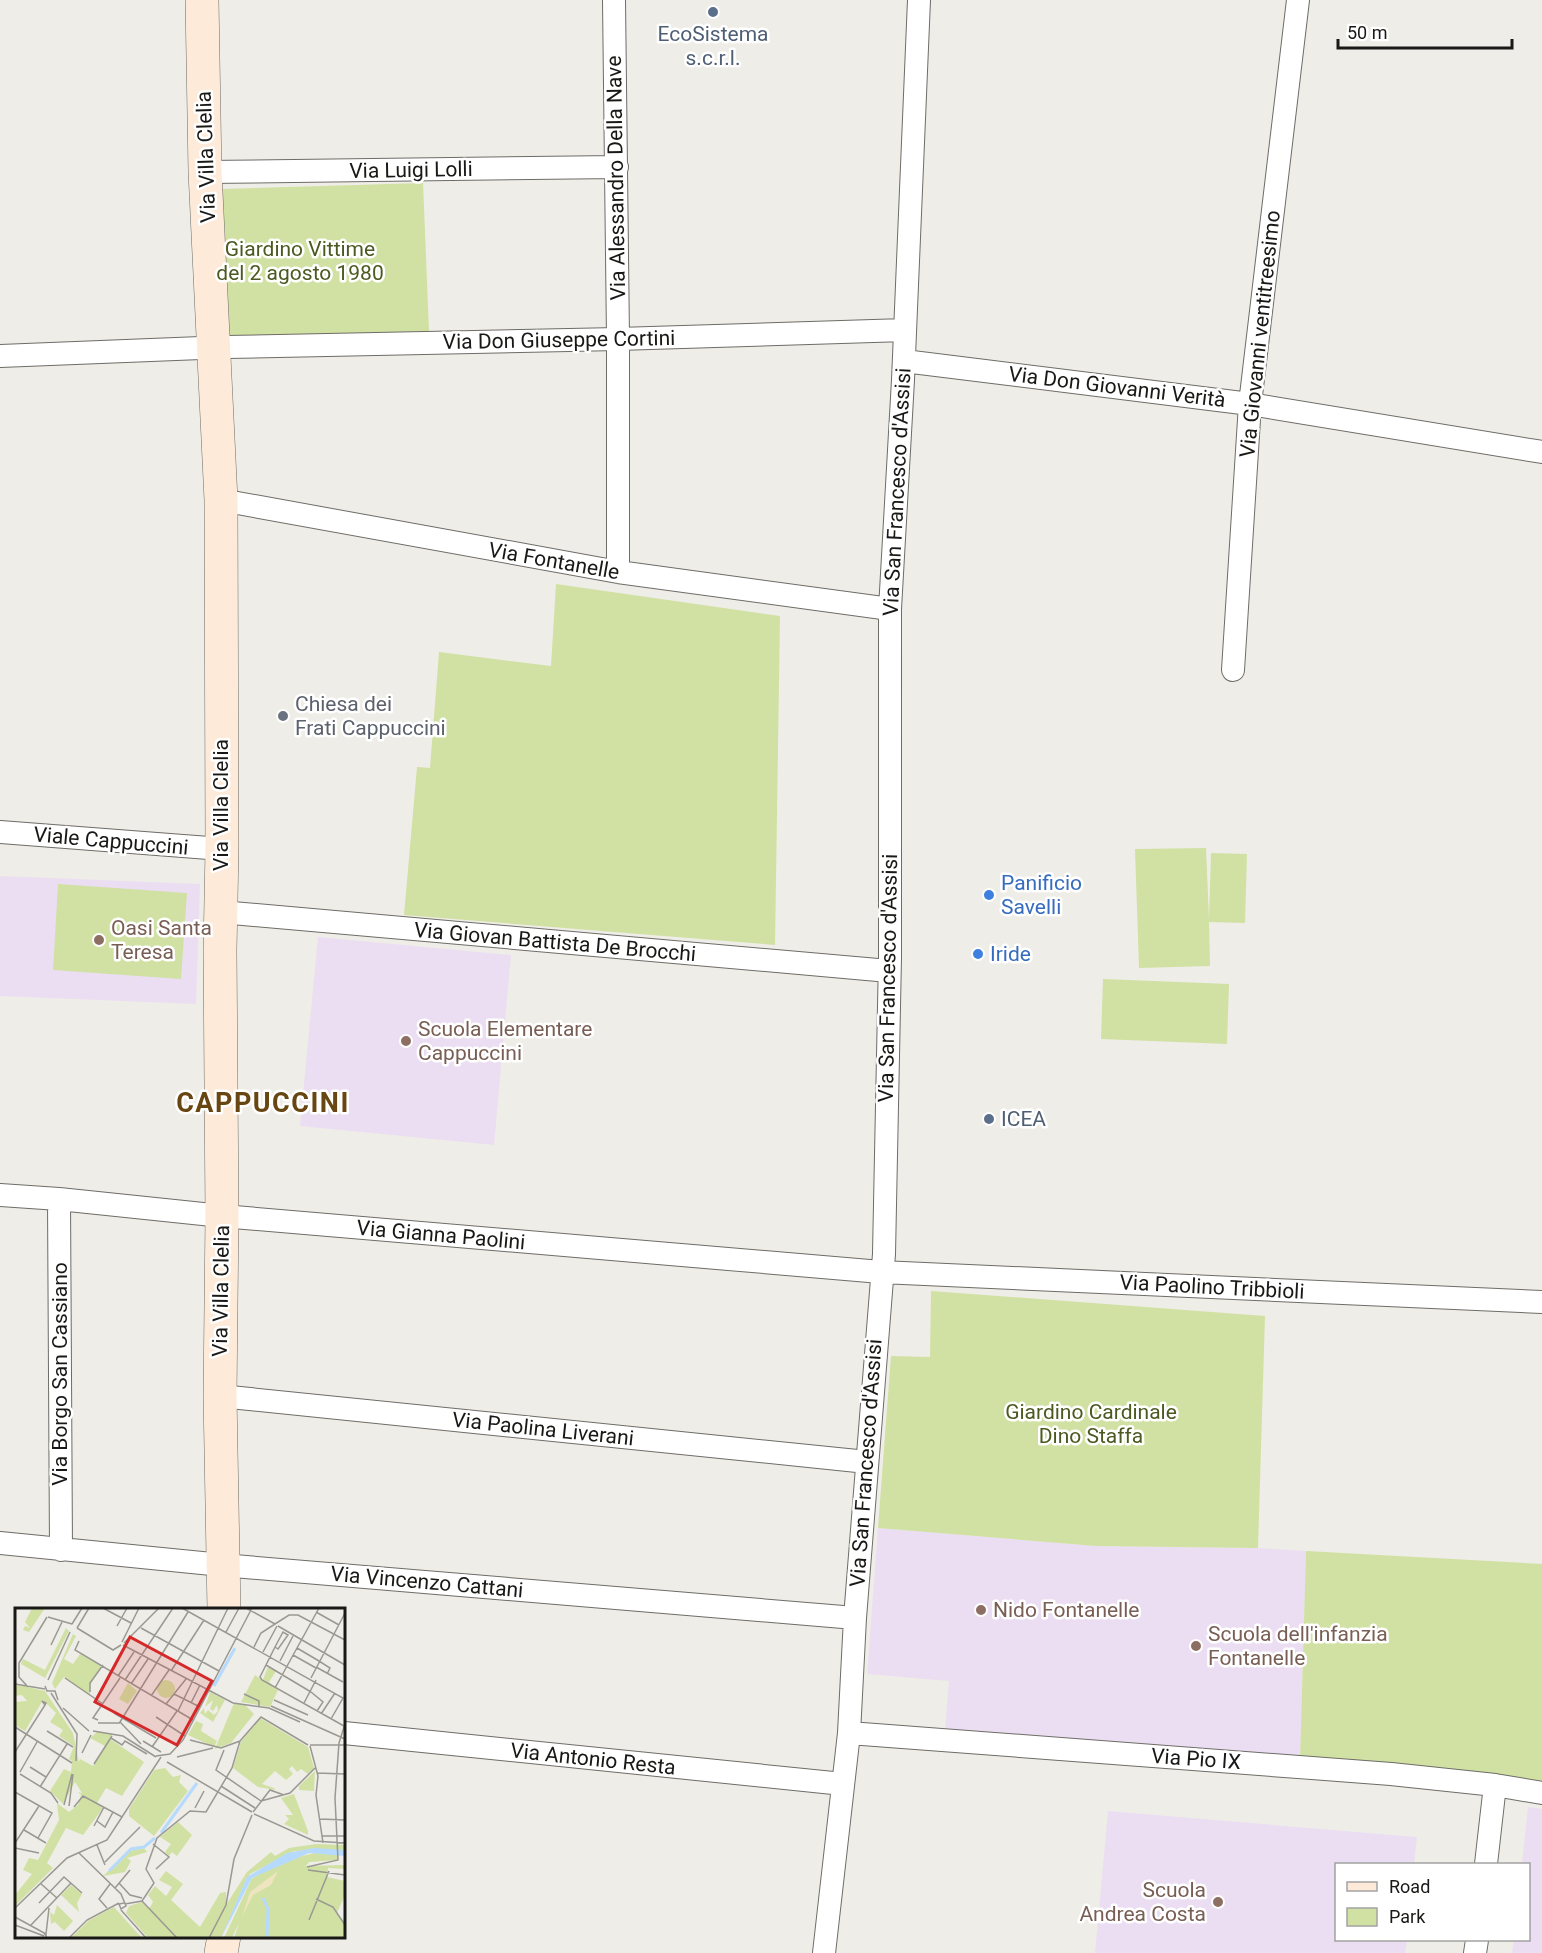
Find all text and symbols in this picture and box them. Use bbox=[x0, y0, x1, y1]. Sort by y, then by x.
marker: EcoSistema s.c.r.l. bbox=[706, 5, 720, 19]
scale bar bbox=[1338, 12, 1512, 50]
place label: EcoSistema s.c.r.l. bbox=[658, 22, 768, 70]
text: 50 m bbox=[1347, 22, 1387, 43]
street label: Via Alessandro Della Nave bbox=[602, 55, 630, 301]
street label: Via Villa Clelia bbox=[192, 91, 220, 223]
street label: Via Luigi Lolli bbox=[349, 157, 473, 183]
street label: Via Giovanni ventitreesimo bbox=[1235, 209, 1285, 459]
park label: Giardino Vittime del 2 agosto 1980 bbox=[216, 237, 384, 285]
street label: Via Don Giuseppe Cortini bbox=[443, 326, 675, 354]
street label: Via Don Giovanni Verità bbox=[1007, 362, 1227, 412]
street label: Via San Francesco d'Assisi bbox=[879, 367, 915, 617]
street label: Via Fontanelle bbox=[487, 538, 621, 584]
place label: Chiesa dei Frati Cappuccini bbox=[295, 692, 446, 740]
marker: Chiesa dei Frati Cappuccini bbox=[276, 709, 290, 723]
street label: Via Villa Clelia bbox=[209, 739, 233, 871]
street label: Viale Cappuccini bbox=[33, 822, 189, 860]
street label: Via San Francesco d'Assisi bbox=[874, 853, 902, 1103]
place label: Panificio Savelli bbox=[1001, 871, 1082, 919]
marker: Panificio Savelli bbox=[982, 888, 996, 902]
place label: Oasi Santa Teresa bbox=[111, 916, 212, 964]
street label: Via Giovan Battista De Brocchi bbox=[413, 918, 697, 966]
marker: Oasi Santa Teresa bbox=[92, 933, 106, 947]
place label: Iride bbox=[990, 942, 1031, 966]
marker: Iride bbox=[971, 947, 985, 961]
place label: Scuola Elementare Cappuccini bbox=[418, 1017, 592, 1065]
marker: Scuola Elementare Cappuccini bbox=[399, 1034, 413, 1048]
district label: CAPPUCCINI bbox=[176, 1087, 350, 1119]
place label: ICEA bbox=[1001, 1107, 1046, 1131]
marker: ICEA bbox=[982, 1112, 996, 1126]
street label: Via Gianna Paolini bbox=[356, 1216, 526, 1254]
street label: Via Villa Clelia bbox=[208, 1225, 234, 1357]
street label: Via Borgo San Cassiano bbox=[48, 1262, 72, 1486]
street label: Via Paolino Tribbioli bbox=[1119, 1270, 1305, 1304]
street label: Via San Francesco d'Assisi bbox=[845, 1338, 887, 1588]
park label: Giardino Cardinale Dino Staffa bbox=[1005, 1400, 1177, 1448]
street label: Via Paolina Liverani bbox=[451, 1408, 635, 1450]
street label: Via Vincenzo Cattani bbox=[330, 1562, 524, 1602]
place label: Nido Fontanelle bbox=[993, 1598, 1139, 1622]
marker: Nido Fontanelle bbox=[974, 1603, 988, 1617]
inset map bbox=[15, 1608, 345, 1938]
place label: Scuola dell'infanzia Fontanelle bbox=[1208, 1622, 1388, 1670]
marker: Scuola dell'infanzia Fontanelle bbox=[1189, 1639, 1203, 1653]
street label: Via Antonio Resta bbox=[509, 1738, 677, 1780]
street label: Via Pio IX bbox=[1150, 1744, 1242, 1774]
legend bbox=[1335, 1863, 1530, 1941]
text: Road bbox=[1389, 1876, 1430, 1897]
place label: Scuola Andrea Costa bbox=[1079, 1878, 1206, 1926]
marker: Scuola Andrea Costa bbox=[1211, 1895, 1225, 1909]
text: Park bbox=[1389, 1906, 1426, 1927]

